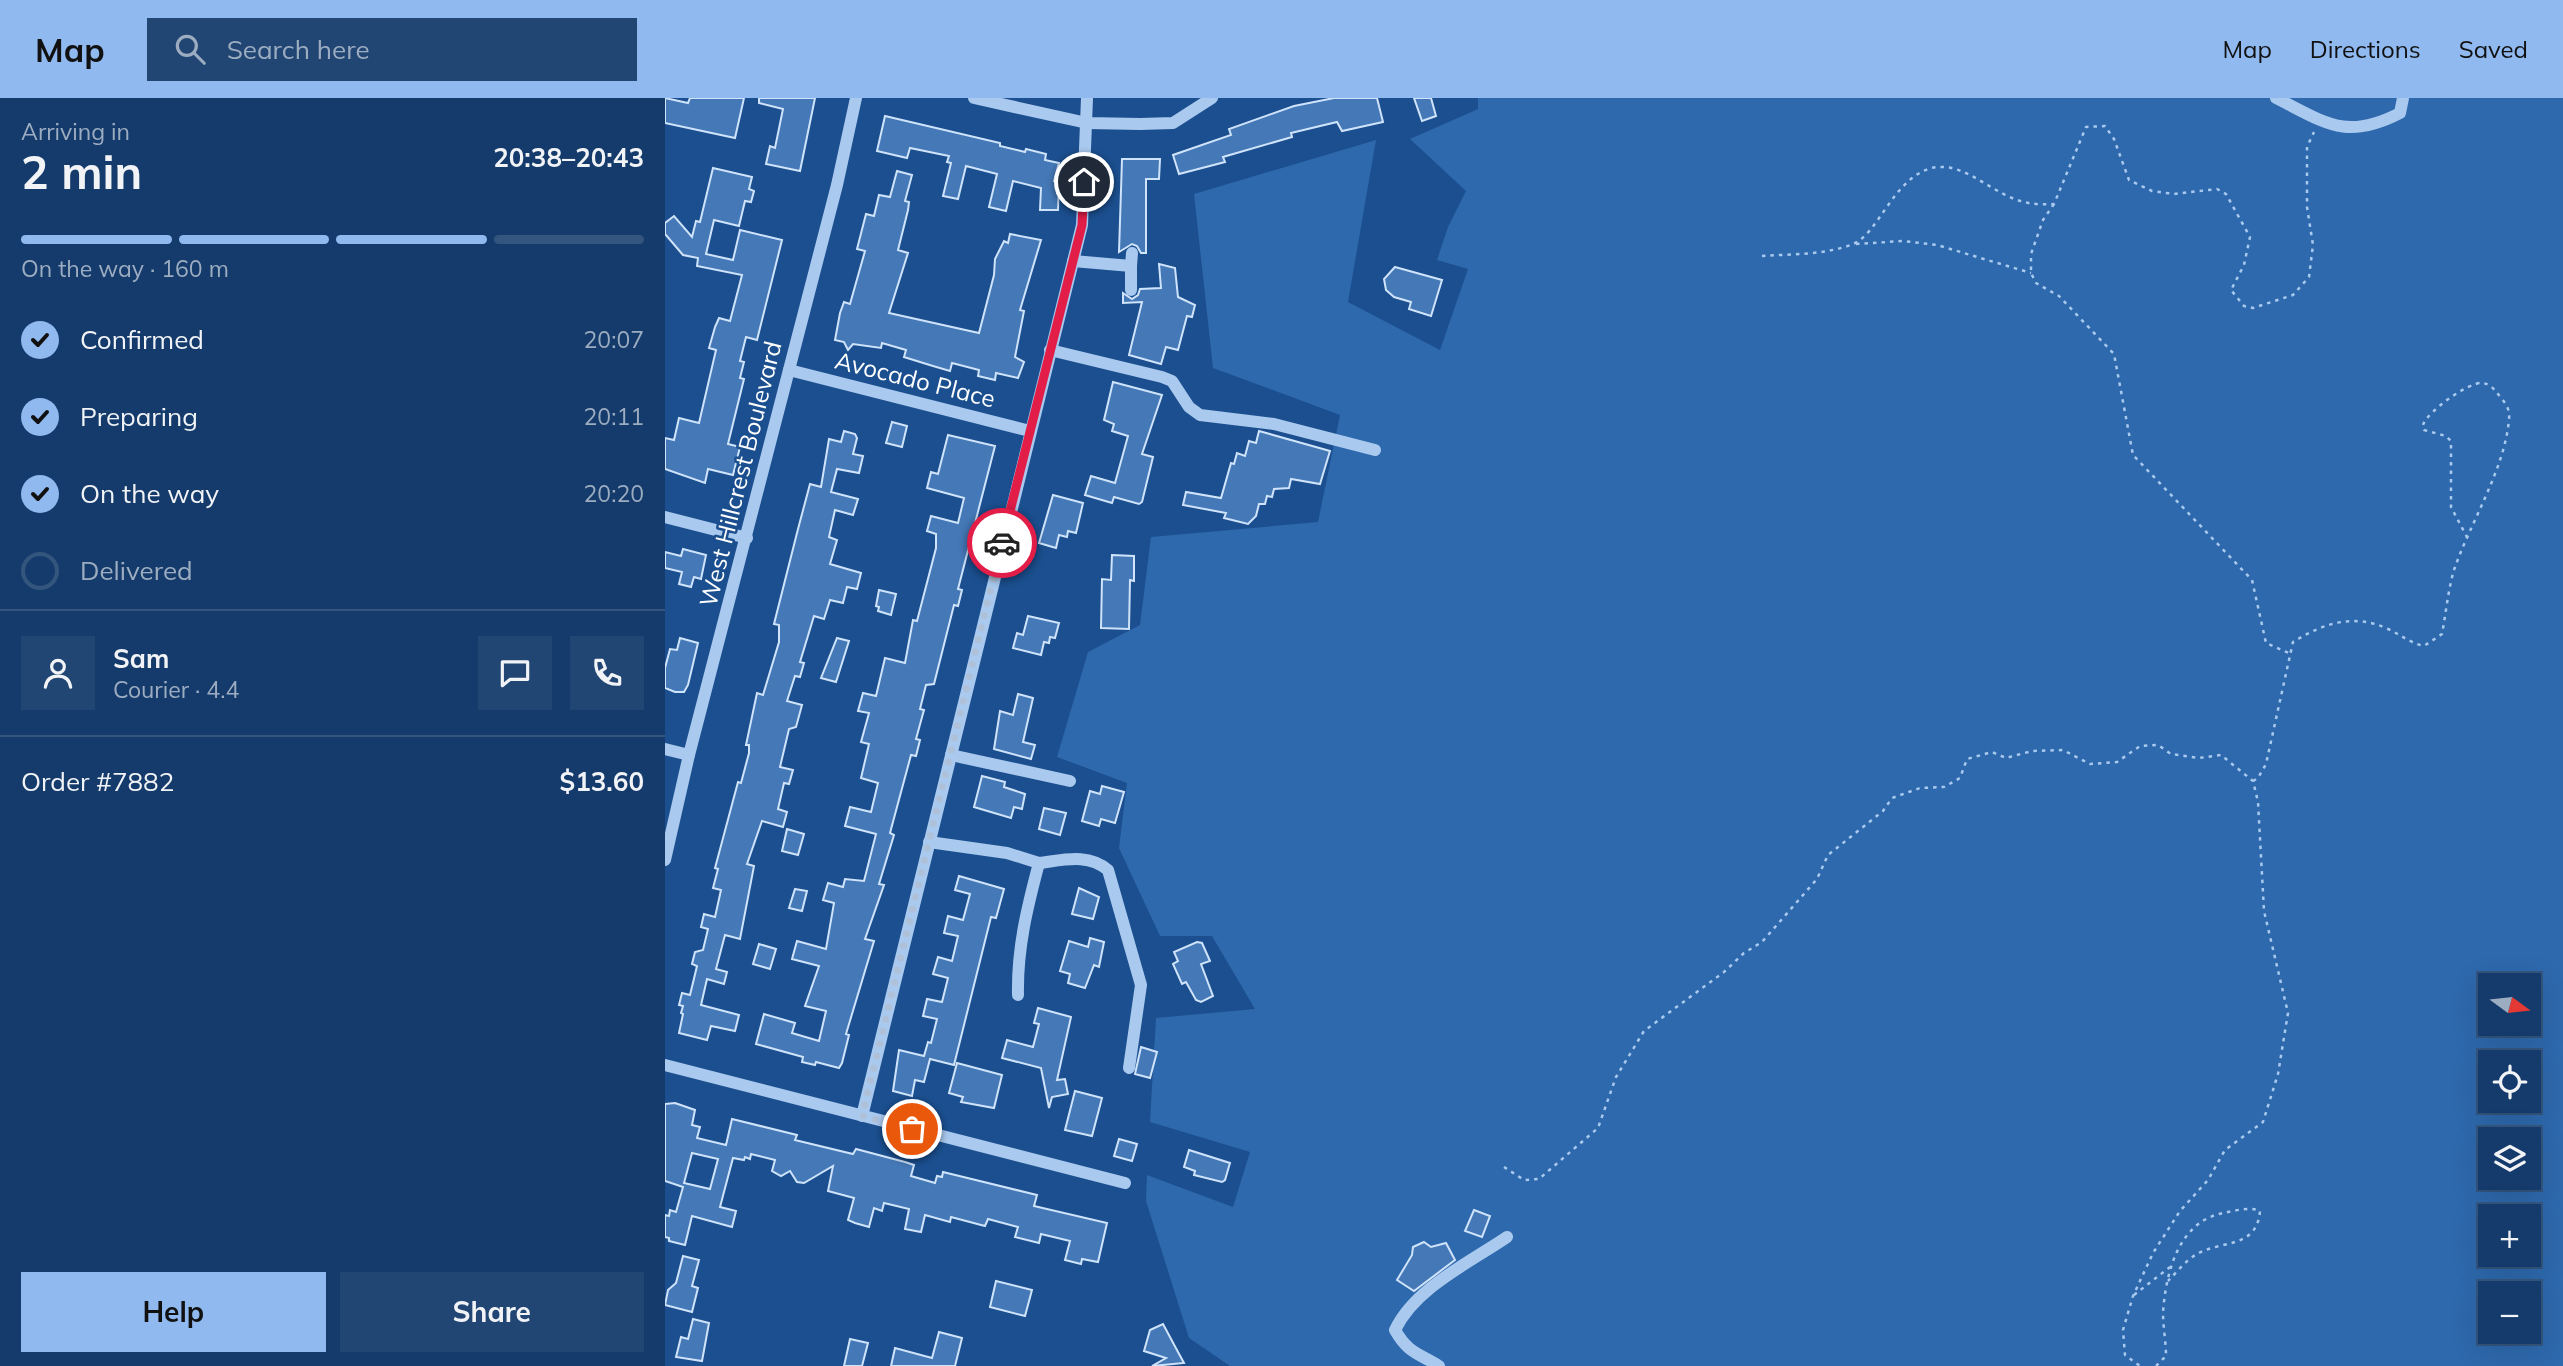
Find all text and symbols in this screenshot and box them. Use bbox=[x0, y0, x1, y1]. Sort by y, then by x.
search box bbox=[147, 18, 637, 81]
text: Map bbox=[35, 29, 105, 70]
icon: search bbox=[171, 30, 209, 68]
text: Search here bbox=[227, 33, 370, 66]
text: Map bbox=[2222, 34, 2272, 64]
text: Directions bbox=[2310, 34, 2421, 64]
text: Saved bbox=[2459, 34, 2528, 64]
text: Arriving in bbox=[21, 117, 130, 146]
text: 20:38–20:43 bbox=[493, 141, 644, 174]
text: 2 min bbox=[21, 143, 142, 201]
pin bbox=[1054, 152, 1114, 212]
icon: home bbox=[1065, 163, 1103, 201]
text: On the way · 160 m bbox=[21, 254, 229, 283]
icon: check bbox=[21, 321, 59, 359]
text: Confirmed bbox=[80, 323, 204, 356]
text: 20:07 bbox=[584, 325, 644, 354]
street label: West Hillcrest Boulevard bbox=[693, 338, 788, 610]
street label: Avocado Place bbox=[832, 345, 999, 413]
icon: check bbox=[21, 398, 59, 436]
text: Preparing bbox=[80, 400, 198, 433]
text: 20:11 bbox=[584, 402, 644, 431]
icon: check bbox=[21, 475, 59, 513]
text: On the way bbox=[80, 477, 219, 510]
text: 20:20 bbox=[584, 479, 644, 508]
courier bbox=[967, 508, 1037, 578]
icon: car bbox=[983, 524, 1021, 562]
text: Delivered bbox=[80, 554, 193, 587]
button: person bbox=[21, 636, 95, 710]
button: chat bbox=[478, 636, 552, 710]
button: phone bbox=[570, 636, 644, 710]
text: Sam bbox=[113, 642, 169, 675]
text: Courier · 4.4 bbox=[113, 675, 239, 704]
text: Order #7882 bbox=[21, 765, 174, 798]
text: $13.60 bbox=[560, 765, 644, 798]
north arrow bbox=[2478, 973, 2541, 1036]
map controls bbox=[2478, 973, 2541, 1344]
button: locate bbox=[2478, 1050, 2541, 1113]
pin bbox=[882, 1099, 942, 1159]
icon: bag bbox=[893, 1110, 931, 1148]
button: layers bbox=[2478, 1127, 2541, 1190]
button: + bbox=[2478, 1204, 2541, 1267]
button: Help bbox=[21, 1272, 326, 1352]
button: Share bbox=[340, 1272, 644, 1352]
button: − bbox=[2478, 1281, 2541, 1344]

